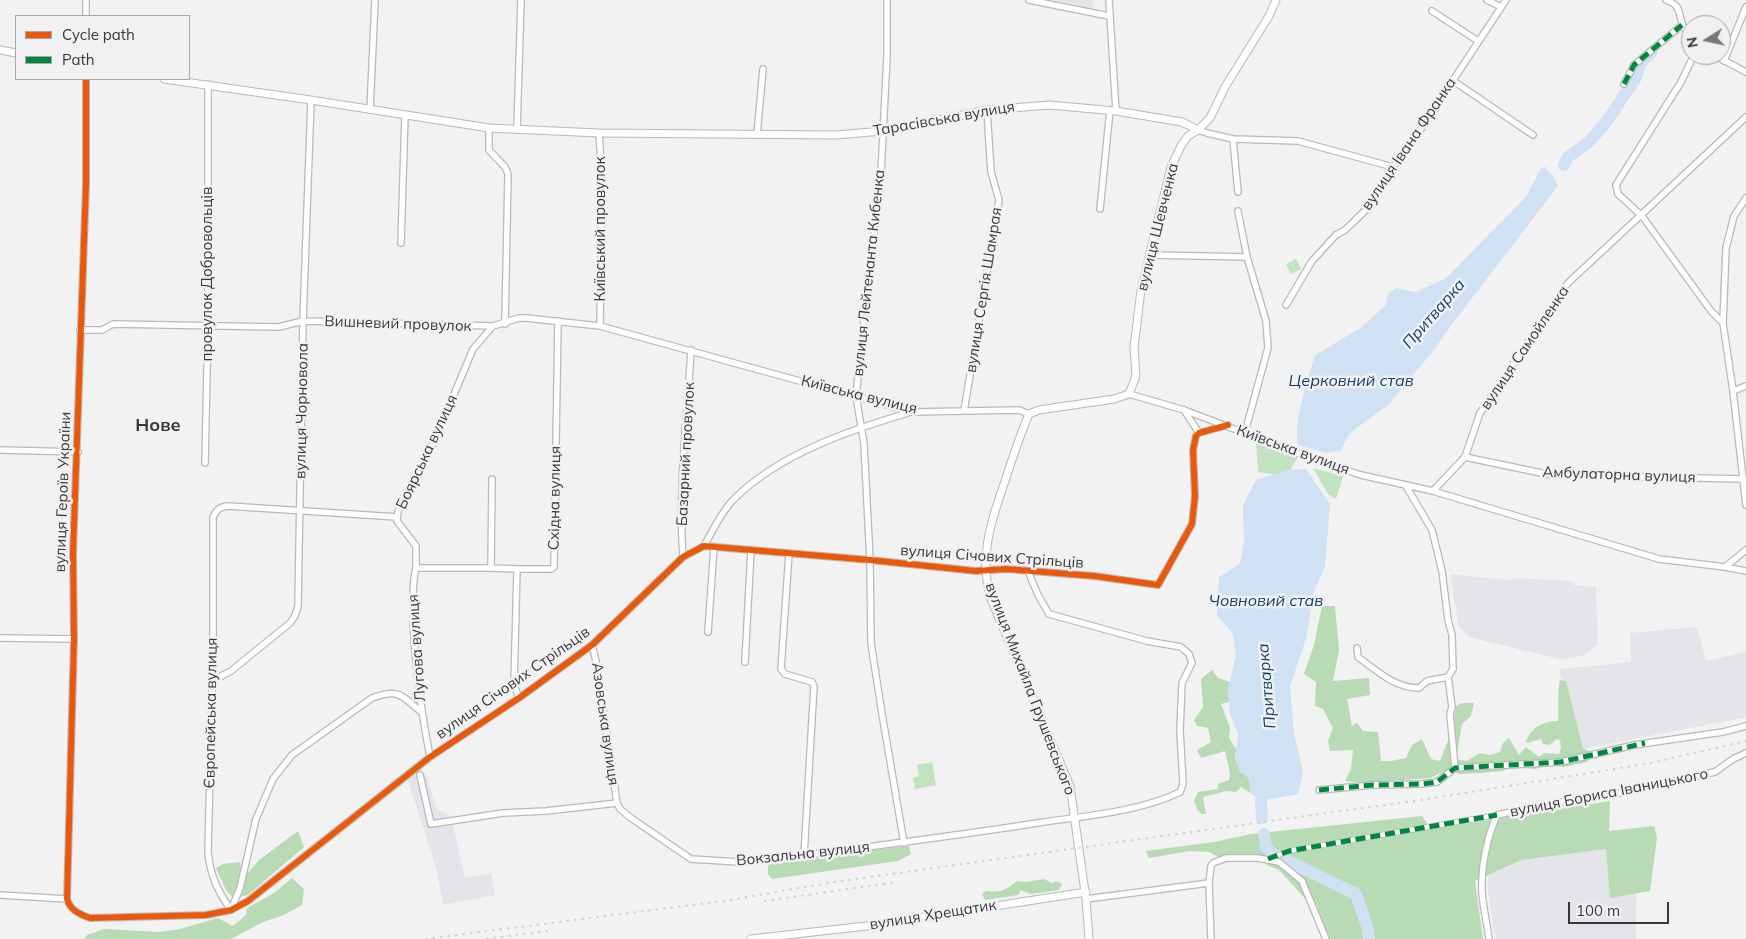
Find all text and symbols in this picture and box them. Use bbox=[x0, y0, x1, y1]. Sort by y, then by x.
legend bbox=[15, 15, 190, 80]
north arrow bbox=[1681, 15, 1731, 65]
text: Cycle path bbox=[62, 25, 135, 44]
text: N bbox=[1682, 36, 1702, 49]
text: Path bbox=[62, 50, 94, 69]
street label: вулиця Івана Франка bbox=[1358, 74, 1460, 214]
street label: Тарасівська вулиця bbox=[872, 98, 1016, 140]
street label: Київський провулок bbox=[591, 157, 609, 301]
street label: вулиця Шевченка bbox=[1133, 161, 1183, 293]
street label: вулиця Лейтенанта Кибенка bbox=[849, 169, 889, 377]
street label: провулок Добровольців bbox=[198, 187, 216, 361]
street label: вулиця Сергія Шамрая bbox=[962, 206, 1006, 374]
water label: Притварка bbox=[1399, 275, 1469, 353]
street label: вулиця Самойленка bbox=[1477, 283, 1573, 413]
street label: Вишневий провулок bbox=[324, 312, 472, 336]
street label: вулиця Чорновола bbox=[292, 343, 312, 479]
water label: Церковний став bbox=[1288, 371, 1414, 391]
street label: Київська вулиця bbox=[799, 372, 919, 418]
street label: Базарний провулок bbox=[673, 381, 699, 527]
street label: Боярська вулиця bbox=[393, 392, 461, 512]
street label: вулиця Героїв України bbox=[51, 411, 75, 573]
district label: Нове bbox=[135, 415, 181, 437]
street label: Київська вулиця bbox=[1234, 421, 1352, 479]
street label: Східна вулиця bbox=[545, 446, 565, 550]
street label: Амбулаторна вулиця bbox=[1542, 463, 1696, 487]
street label: вулиця Січових Стрільців bbox=[900, 542, 1084, 572]
street label: вулиця Михайла Грушевського bbox=[981, 580, 1079, 798]
water label: Човновий став bbox=[1209, 591, 1323, 611]
street label: Лугова вулиця bbox=[404, 594, 430, 702]
street label: вулиця Січових Стрільців bbox=[433, 623, 593, 743]
street label: Європейська вулиця bbox=[201, 637, 221, 789]
water label: Притварка bbox=[1254, 643, 1280, 729]
street label: Азовська вулиця bbox=[587, 661, 623, 787]
street label: вулиця Бориса Іваницького bbox=[1508, 765, 1710, 821]
street label: Вокзальна вулиця bbox=[735, 838, 871, 870]
scale bar bbox=[1571, 892, 1672, 924]
street label: вулиця Хрещатик bbox=[868, 896, 998, 934]
text: 100 m bbox=[1576, 901, 1620, 920]

